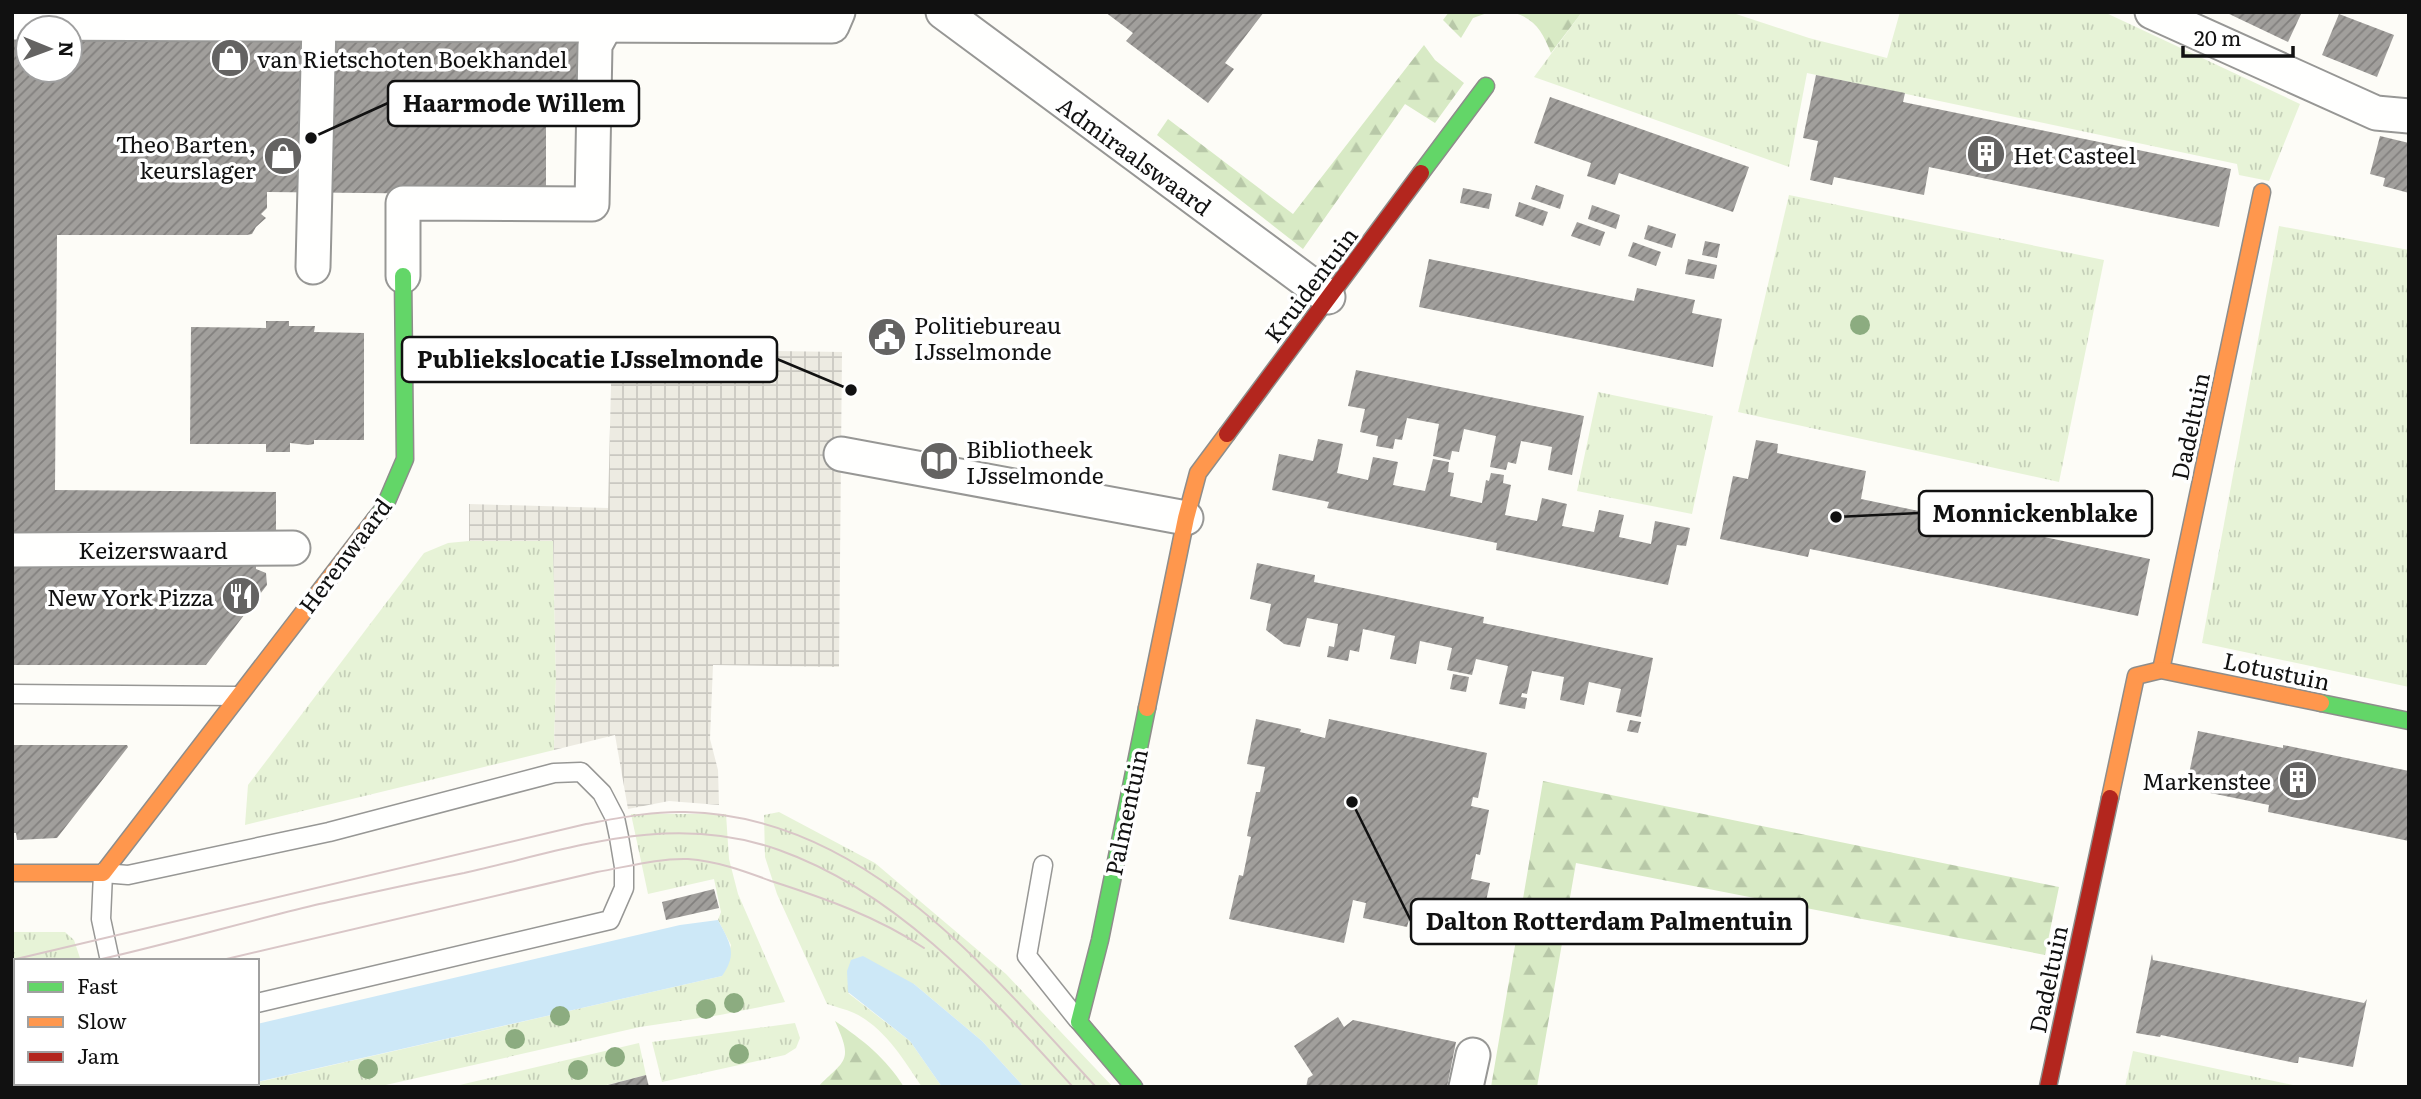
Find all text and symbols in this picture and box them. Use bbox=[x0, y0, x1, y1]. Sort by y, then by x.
north arrow bbox=[14, 14, 84, 84]
scale bar bbox=[2183, 14, 2293, 58]
text: 20 m bbox=[2194, 21, 2241, 52]
shop icon: van Rietschoten Boekhandel bbox=[209, 37, 251, 79]
text: N bbox=[53, 41, 81, 58]
place label: van Rietschoten Boekhandel bbox=[257, 41, 568, 75]
callout: Haarmode Willem bbox=[388, 81, 639, 126]
text: Haarmode Willem bbox=[402, 84, 626, 119]
street label: Admiraalswaard bbox=[1051, 87, 1219, 223]
place label: Theo Barten, keurslager bbox=[116, 126, 256, 186]
building icon: Het Casteel bbox=[1965, 133, 2007, 175]
shop icon: Theo Barten, keurslager bbox=[262, 135, 304, 177]
place label: Het Casteel bbox=[2013, 137, 2136, 171]
street label: Kruidentuin bbox=[1255, 219, 1365, 349]
place label: Politiebureau IJsselmonde bbox=[914, 307, 1061, 367]
public building icon: Politiebureau IJsselmonde bbox=[866, 316, 908, 358]
callout: Publiekslocatie IJsselmonde bbox=[402, 337, 777, 382]
text: Publiekslocatie IJsselmonde bbox=[417, 340, 763, 375]
street label: Dadeltuin bbox=[2161, 369, 2217, 483]
place label: Bibliotheek IJsselmonde bbox=[966, 431, 1104, 491]
library icon: Bibliotheek IJsselmonde bbox=[918, 440, 960, 482]
street label: Herenwaard bbox=[289, 490, 399, 620]
callout: Monnickenblake bbox=[1919, 491, 2152, 536]
text: Monnickenblake bbox=[1932, 494, 2138, 529]
street label: Keizerswaard bbox=[78, 532, 228, 566]
restaurant icon: New York Pizza bbox=[220, 575, 262, 617]
place label: New York Pizza bbox=[47, 579, 215, 613]
street label: Lotustuin bbox=[2221, 642, 2333, 698]
street label: Palmentuin bbox=[1095, 745, 1155, 879]
building icon: Markenstee bbox=[2277, 759, 2319, 801]
place label: Markenstee bbox=[2142, 763, 2271, 797]
callout: Dalton Rotterdam Palmentuin bbox=[1411, 899, 1807, 944]
text: Dalton Rotterdam Palmentuin bbox=[1425, 902, 1793, 937]
street label: Dadeltuin bbox=[2019, 922, 2075, 1036]
legend bbox=[14, 959, 259, 1085]
text: Fast bbox=[77, 969, 118, 1000]
text: Slow bbox=[77, 1004, 127, 1035]
text: Jam bbox=[77, 1039, 119, 1070]

